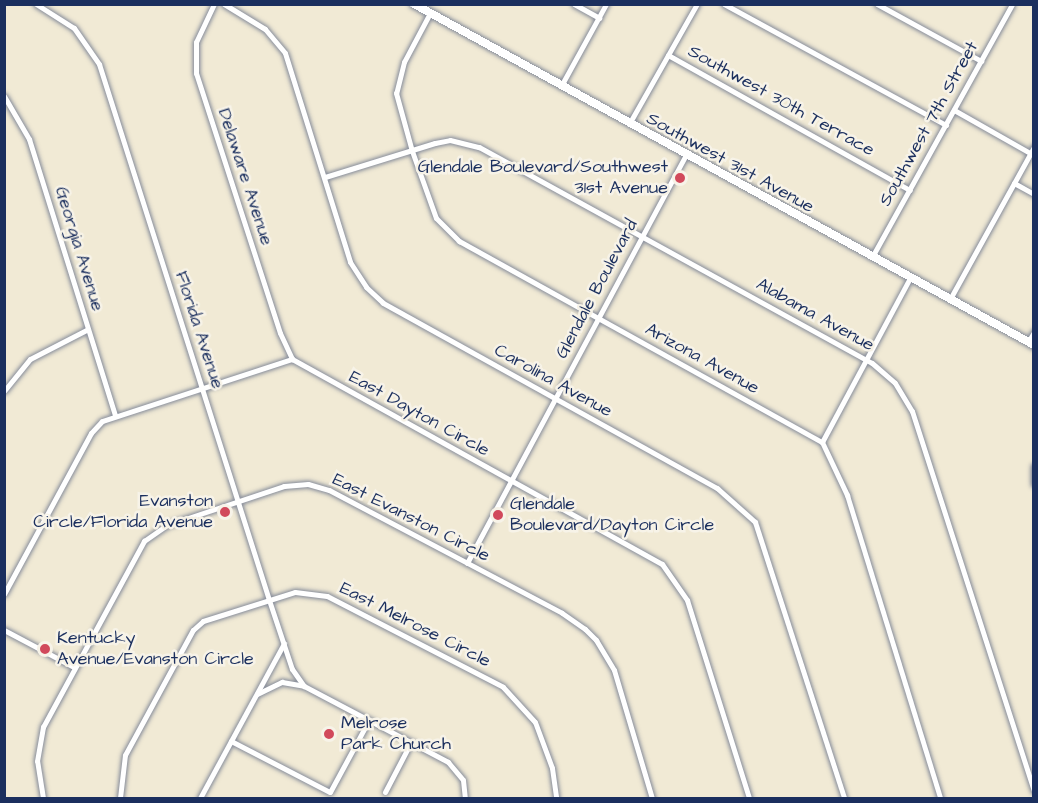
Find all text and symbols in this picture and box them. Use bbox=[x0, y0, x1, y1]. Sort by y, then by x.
street label: Southwest 7th Street bbox=[875, 38, 983, 210]
street label: Southwest 30th Terrace bbox=[684, 41, 878, 161]
street label: Delaware Avenue bbox=[213, 106, 277, 248]
street label: Southwest 31st Avenue bbox=[642, 108, 818, 218]
place label: Glendale Boulevard/Southwest 31st Avenue bbox=[418, 157, 668, 200]
marker: Glendale Boulevard/Southwest 31st Avenue bbox=[673, 171, 687, 185]
street label: Georgia Avenue bbox=[50, 184, 108, 314]
street label: Glendale Boulevard bbox=[551, 216, 643, 362]
street label: Florida Avenue bbox=[170, 269, 228, 391]
street label: Alabama Avenue bbox=[752, 274, 878, 356]
street label: Arizona Avenue bbox=[641, 319, 763, 399]
street label: Carolina Avenue bbox=[490, 340, 616, 422]
street label: East Dayton Circle bbox=[345, 366, 493, 462]
street label: East Evanston Circle bbox=[329, 469, 493, 567]
place label: Evanston Circle/Florida Avenue bbox=[33, 491, 213, 534]
place label: Glendale Boulevard/Dayton Circle bbox=[510, 494, 714, 536]
marker: Evanston Circle/Florida Avenue bbox=[218, 505, 232, 519]
marker: Glendale Boulevard/Dayton Circle bbox=[491, 508, 505, 522]
street label: East Melrose Circle bbox=[336, 578, 494, 672]
place label: Kentucky Avenue/Evanston Circle bbox=[57, 628, 254, 670]
marker: Kentucky Avenue/Evanston Circle bbox=[38, 642, 52, 656]
place label: Melrose Park Church bbox=[341, 713, 451, 756]
marker: Melrose Park Church bbox=[322, 727, 336, 741]

